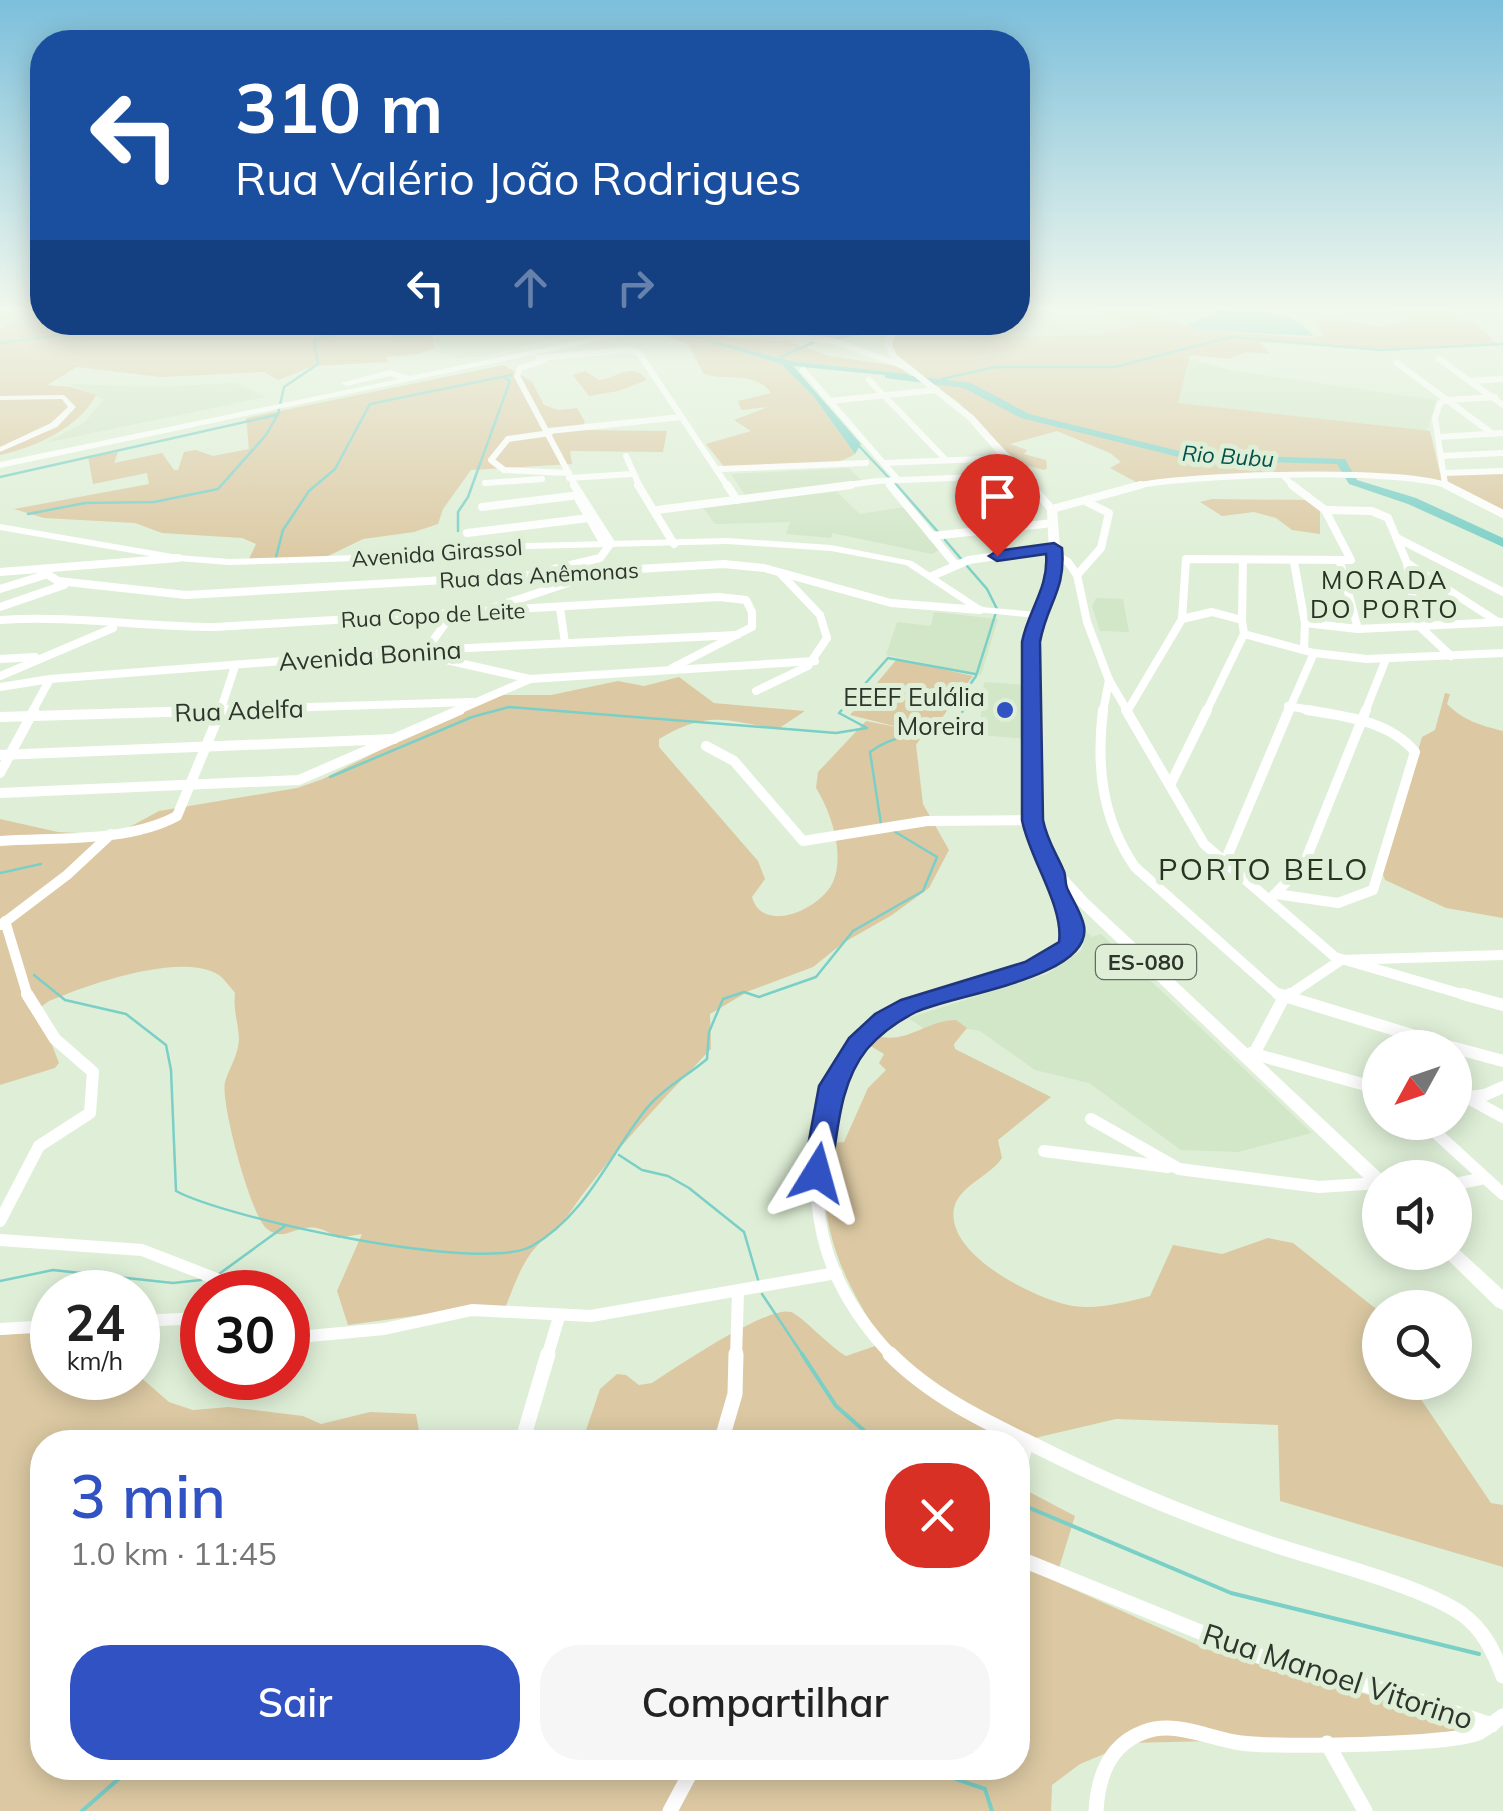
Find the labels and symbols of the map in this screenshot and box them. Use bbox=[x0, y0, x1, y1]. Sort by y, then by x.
water label: Rio Bubu bbox=[1181, 439, 1275, 473]
pin bbox=[955, 454, 1040, 557]
street label: Avenida Girassol bbox=[351, 533, 523, 573]
street label: Rua das Anêmonas bbox=[438, 556, 640, 594]
district label: MORADA DO PORTO bbox=[1310, 564, 1460, 624]
street label: Rua Copo de Leite bbox=[340, 596, 526, 634]
street label: Avenida Bonina bbox=[278, 633, 462, 677]
place label: EEEF Eulália Moreira bbox=[843, 681, 985, 741]
street label: Rua Adelfa bbox=[174, 692, 304, 728]
marker: EEEF Eulália Moreira bbox=[994, 699, 1016, 721]
district label: PORTO BELO bbox=[1158, 850, 1370, 888]
road number: ES-080 bbox=[1096, 945, 1196, 979]
north arrow bbox=[1362, 1030, 1472, 1140]
position arrow bbox=[765, 1121, 869, 1225]
speed limit sign: 30 bbox=[180, 1270, 310, 1400]
street label: Rua Manoel Vitorino bbox=[1198, 1614, 1478, 1738]

